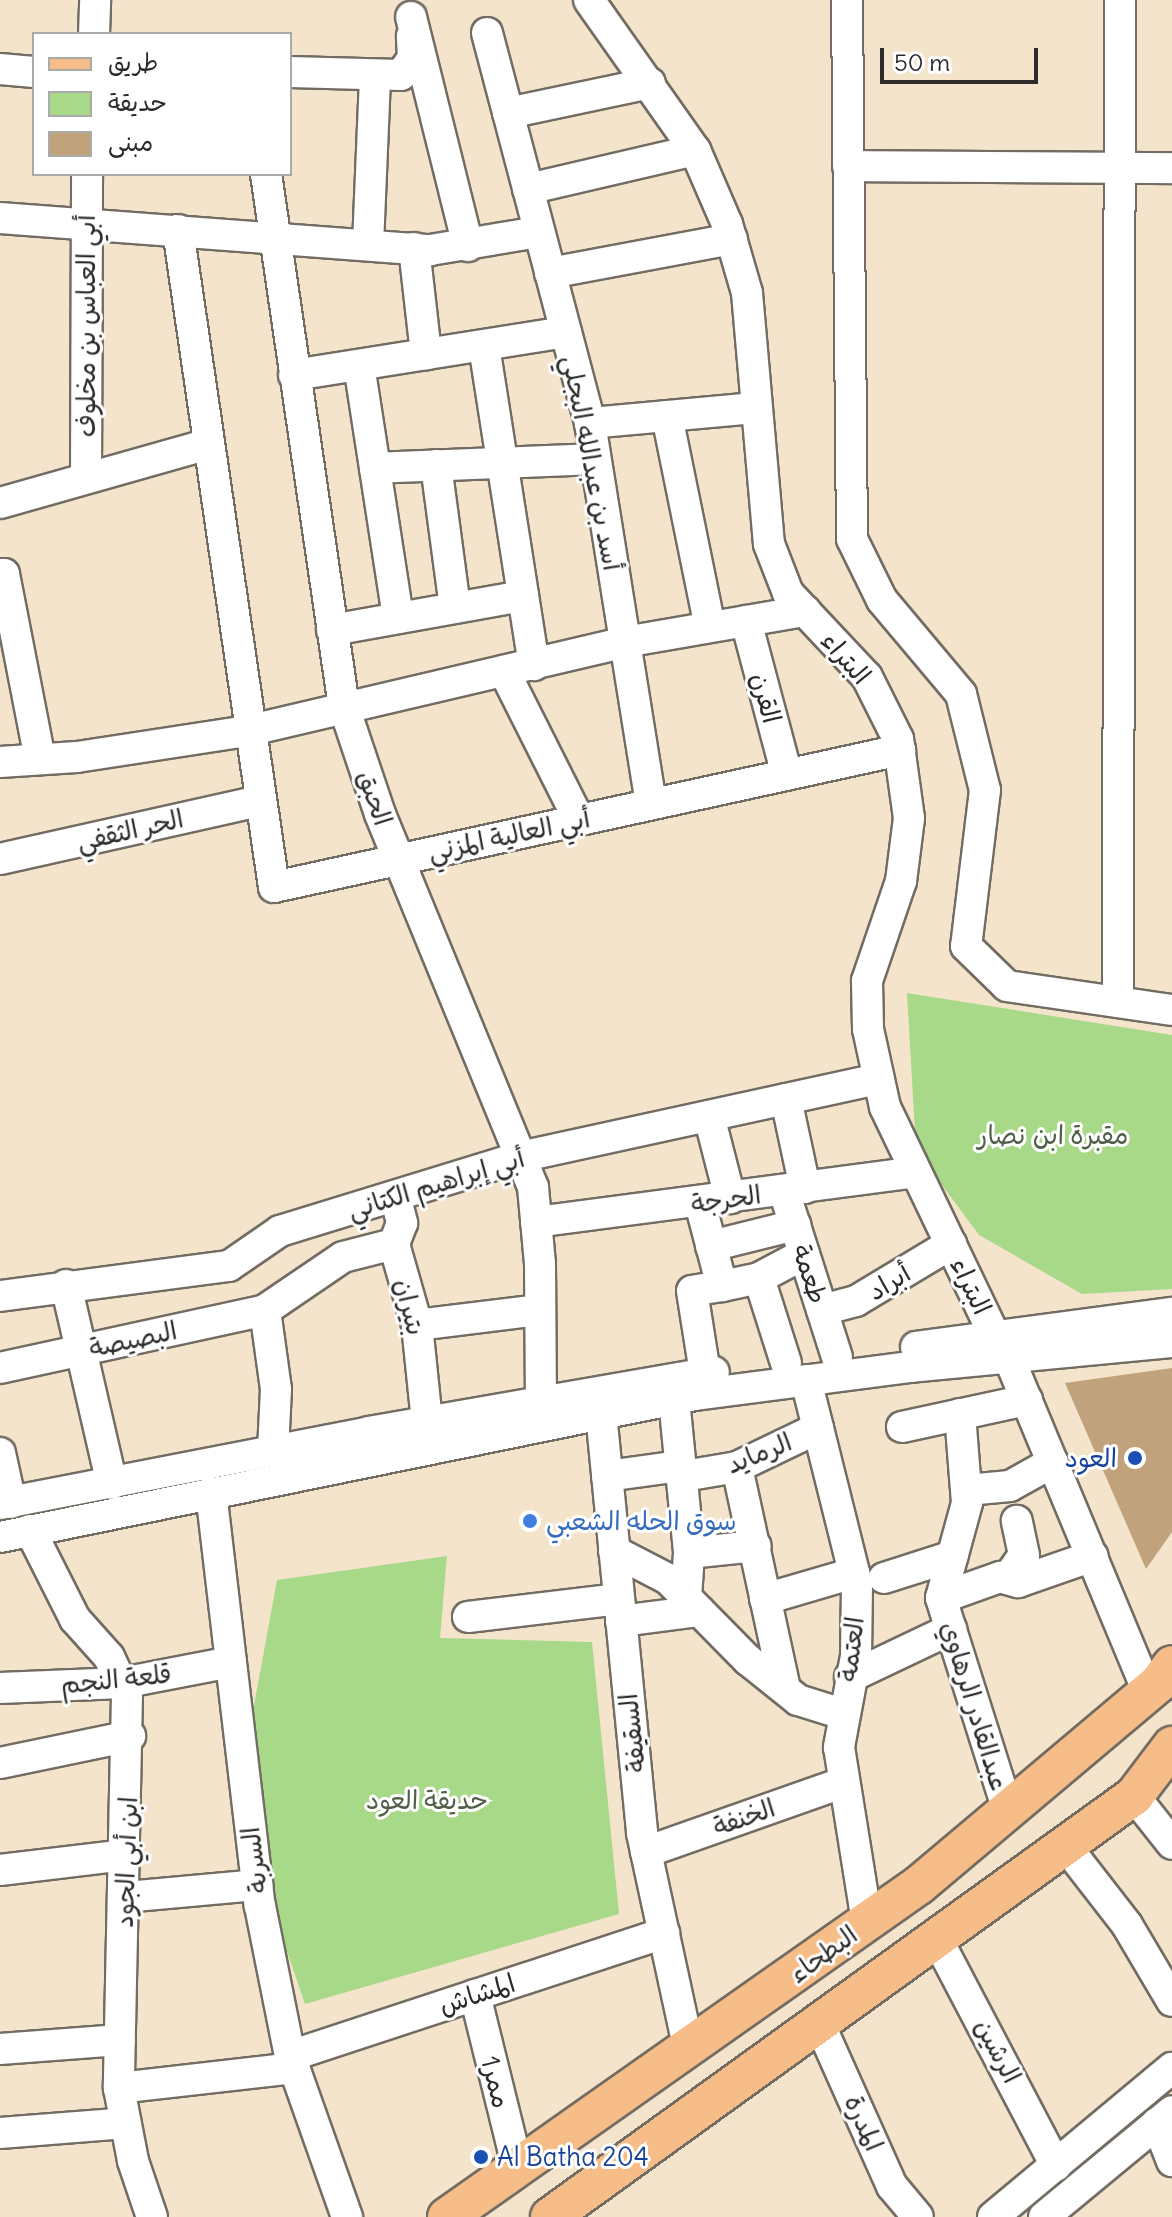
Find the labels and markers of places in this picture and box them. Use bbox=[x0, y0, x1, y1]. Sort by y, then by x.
place label: العود bbox=[1065, 1442, 1117, 1474]
marker: العود bbox=[1124, 1447, 1146, 1469]
place label: سوق الحله الشعبي bbox=[546, 1505, 737, 1537]
marker: سوق الحله الشعبي bbox=[521, 1512, 539, 1530]
place label: Al Batha 204 bbox=[497, 2141, 649, 2173]
marker: Al Batha 204 bbox=[472, 2148, 490, 2166]

